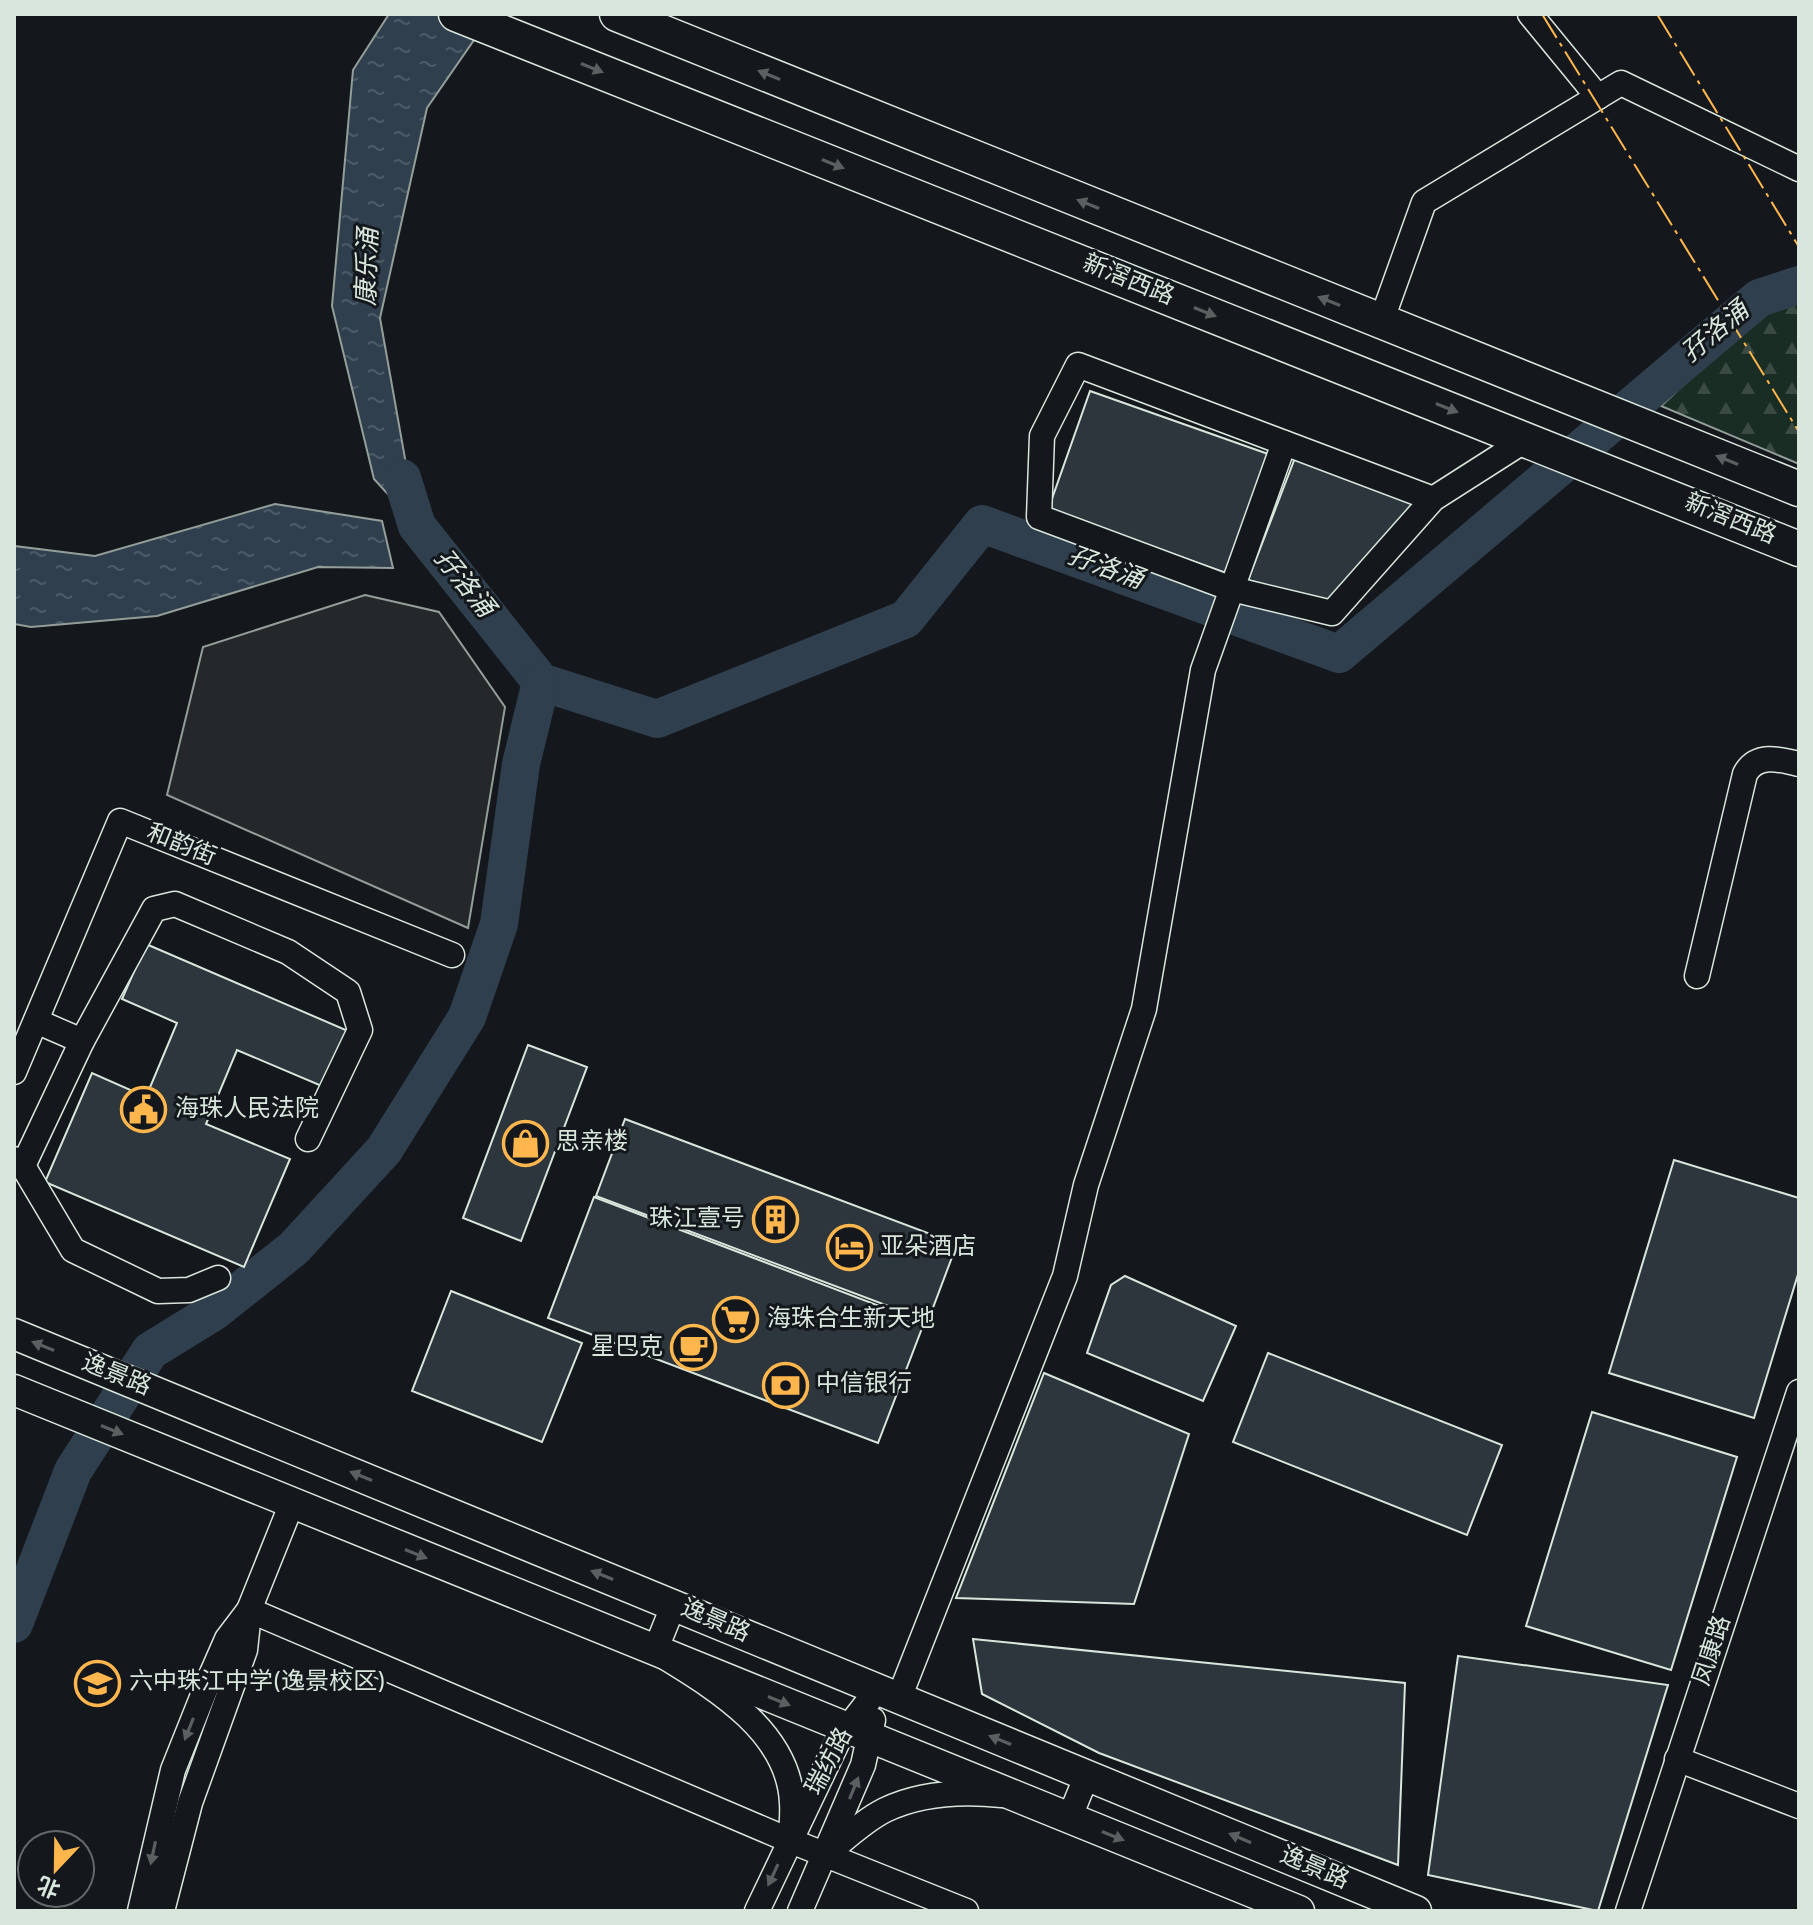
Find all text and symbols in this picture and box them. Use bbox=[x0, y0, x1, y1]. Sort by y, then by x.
one-way arrow bbox=[580, 62, 604, 75]
one-way arrow bbox=[757, 69, 781, 82]
one-way arrow bbox=[822, 158, 846, 171]
one-way arrow bbox=[1076, 197, 1100, 210]
water label: 康乐涌 bbox=[351, 224, 387, 307]
street label: 新滘西路 bbox=[1078, 249, 1178, 313]
water label: 孖洛涌 bbox=[1676, 293, 1759, 371]
one-way arrow bbox=[1317, 294, 1341, 307]
one-way arrow bbox=[1193, 306, 1217, 319]
one-way arrow bbox=[1435, 402, 1459, 415]
one-way arrow bbox=[1715, 453, 1739, 466]
street label: 新滘西路 bbox=[1680, 488, 1780, 552]
water label: 孖洛涌 bbox=[1063, 540, 1150, 599]
water label: 孖洛涌 bbox=[426, 543, 502, 627]
street label: 和韵街 bbox=[142, 819, 220, 873]
public building icon: 海珠人民法院 bbox=[120, 1086, 168, 1134]
place label: 海珠人民法院 bbox=[175, 1095, 319, 1125]
shop icon: 思亲楼 bbox=[501, 1119, 549, 1167]
place label: 思亲楼 bbox=[556, 1128, 628, 1158]
building icon: 珠江壹号 bbox=[752, 1196, 800, 1244]
place label: 珠江壹号 bbox=[649, 1205, 745, 1235]
hotel icon: 亚朵酒店 bbox=[825, 1224, 873, 1272]
place label: 亚朵酒店 bbox=[880, 1233, 976, 1263]
supermarket icon: 海珠合生新天地 bbox=[712, 1296, 760, 1344]
place label: 海珠合生新天地 bbox=[767, 1305, 935, 1335]
cafe icon: 星巴克 bbox=[670, 1324, 718, 1372]
place label: 星巴克 bbox=[591, 1333, 663, 1363]
one-way arrow bbox=[31, 1339, 55, 1352]
street label: 逸景路 bbox=[77, 1349, 155, 1403]
bank icon: 中信银行 bbox=[761, 1361, 809, 1409]
place label: 中信银行 bbox=[816, 1370, 912, 1400]
one-way arrow bbox=[100, 1424, 124, 1437]
one-way arrow bbox=[349, 1469, 373, 1482]
one-way arrow bbox=[404, 1547, 428, 1560]
one-way arrow bbox=[590, 1568, 614, 1581]
street label: 逸景路 bbox=[676, 1594, 754, 1650]
street label: 凤康路 bbox=[1688, 1612, 1738, 1690]
school or university icon: 六中珠江中学(逸景校区) bbox=[74, 1659, 122, 1707]
place label: 六中珠江中学(逸景校区) bbox=[129, 1668, 385, 1698]
one-way arrow bbox=[767, 1695, 791, 1708]
one-way arrow bbox=[182, 1717, 195, 1741]
street label: 瑞纺路 bbox=[800, 1723, 860, 1801]
one-way arrow bbox=[988, 1733, 1012, 1746]
one-way arrow bbox=[848, 1776, 861, 1800]
north arrow bbox=[16, 1829, 96, 1909]
one-way arrow bbox=[1101, 1830, 1125, 1843]
one-way arrow bbox=[1228, 1831, 1252, 1844]
one-way arrow bbox=[146, 1841, 159, 1866]
street label: 逸景路 bbox=[1275, 1841, 1353, 1897]
one-way arrow bbox=[766, 1864, 780, 1887]
text: 北 bbox=[34, 1869, 65, 1902]

